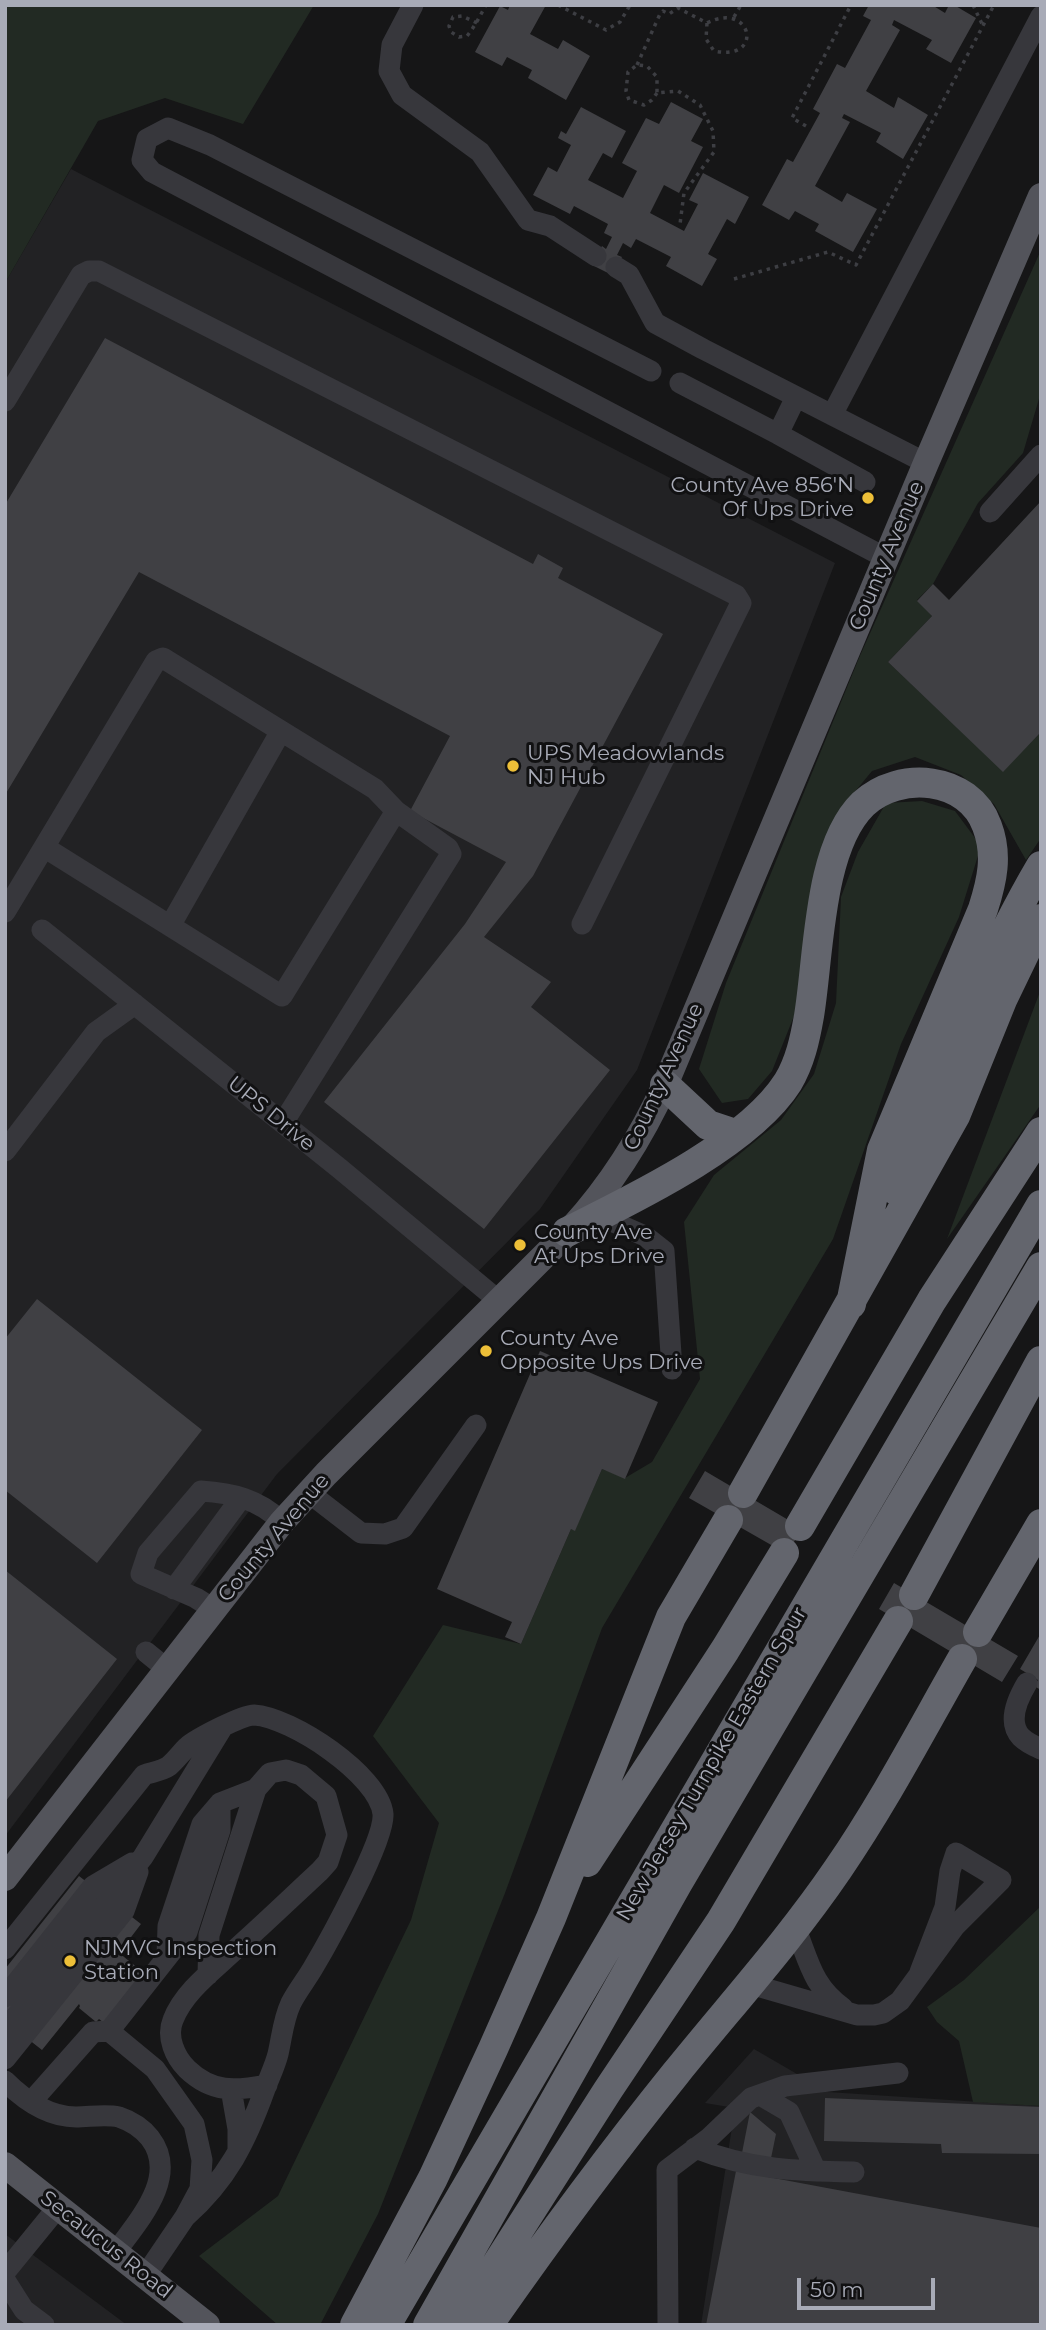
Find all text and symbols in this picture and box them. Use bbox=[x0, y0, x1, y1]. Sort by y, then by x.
place label: County Ave 856'N Of Ups Drive bbox=[670, 473, 854, 523]
street label: County Avenue bbox=[844, 478, 930, 634]
marker: County Ave 856'N Of Ups Drive bbox=[860, 490, 876, 506]
place label: UPS Meadowlands NJ Hub bbox=[527, 741, 724, 791]
marker: UPS Meadowlands NJ Hub bbox=[505, 758, 521, 774]
street label: County Avenue bbox=[619, 999, 709, 1155]
street label: UPS Drive bbox=[222, 1071, 320, 1157]
place label: County Ave At Ups Drive bbox=[534, 1220, 665, 1270]
marker: County Ave At Ups Drive bbox=[512, 1237, 528, 1253]
place label: County Ave Opposite Ups Drive bbox=[500, 1326, 703, 1376]
marker: County Ave Opposite Ups Drive bbox=[478, 1343, 494, 1359]
street label: County Avenue bbox=[213, 1469, 335, 1607]
street label: New Jersey Turnpike Eastern Spur bbox=[612, 1603, 812, 1925]
place label: NJMVC Inspection Station bbox=[84, 1936, 277, 1986]
marker: NJMVC Inspection Station bbox=[62, 1953, 78, 1969]
street label: Secaucus Road bbox=[35, 2186, 177, 2304]
scale bar bbox=[801, 2264, 939, 2308]
text: 50 m bbox=[810, 2277, 864, 2302]

